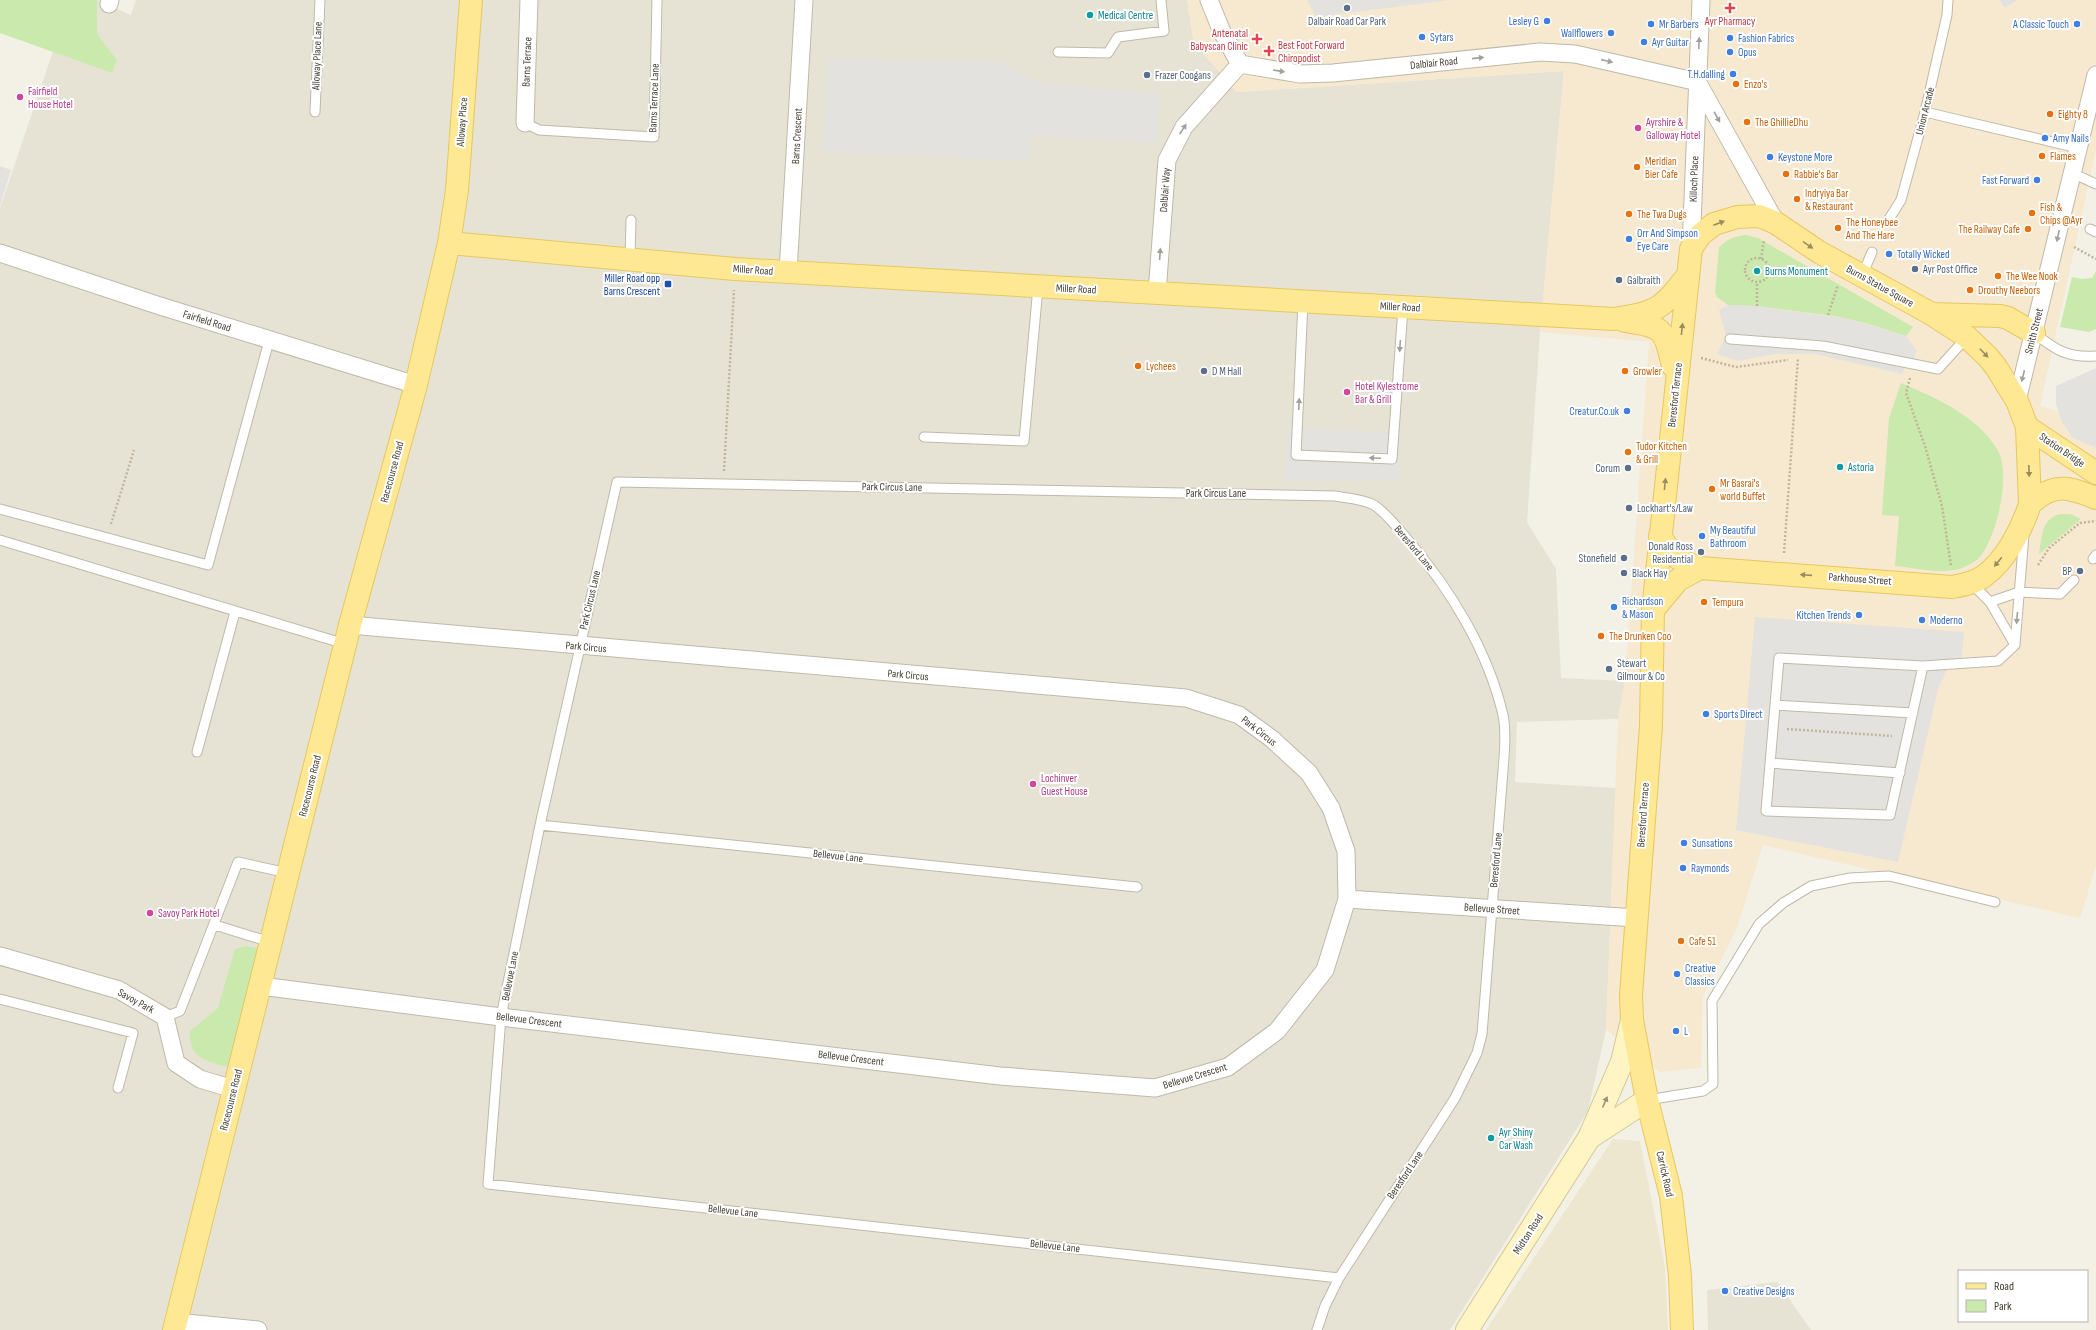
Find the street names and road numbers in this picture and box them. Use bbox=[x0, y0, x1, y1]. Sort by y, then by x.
street label: Alloway Place Lane bbox=[309, 22, 325, 91]
street label: Barns Terrace bbox=[520, 37, 534, 87]
street label: Dalblair Road bbox=[1410, 54, 1459, 72]
street label: Barns Terrace Lane bbox=[646, 63, 662, 133]
street label: Union Arcade bbox=[1913, 86, 1937, 136]
street label: Alloway Place bbox=[454, 97, 470, 148]
street label: Barns Crescent bbox=[789, 107, 805, 164]
street label: Killoch Place bbox=[1687, 156, 1701, 202]
street label: Dalblair Way bbox=[1157, 167, 1173, 213]
street label: Miller Road bbox=[732, 262, 774, 278]
street label: Burns Statue Square bbox=[1844, 262, 1916, 310]
street label: Miller Road bbox=[1056, 281, 1097, 297]
street label: Miller Road bbox=[1380, 299, 1421, 315]
street label: Smith Street bbox=[2022, 306, 2046, 355]
street label: Fairfield Road bbox=[181, 308, 233, 335]
street label: Beresford Terrace bbox=[1665, 362, 1685, 428]
street label: Station Bridge bbox=[2037, 430, 2087, 470]
street label: Racecourse Road bbox=[378, 440, 407, 504]
street label: Park Circus Lane bbox=[862, 480, 922, 494]
street label: Park Circus Lane bbox=[1186, 487, 1246, 500]
street label: Beresford Lane bbox=[1391, 523, 1437, 573]
street label: Park Circus Lane bbox=[577, 569, 603, 631]
street label: Parkhouse Street bbox=[1828, 570, 1893, 588]
street label: Park Circus bbox=[565, 639, 607, 655]
street label: Park Circus bbox=[887, 667, 929, 683]
street label: Park Circus bbox=[1239, 713, 1279, 749]
street label: Racecourse Road bbox=[296, 754, 324, 818]
street label: Beresford Terrace bbox=[1634, 782, 1652, 848]
street label: Beresford Lane bbox=[1487, 832, 1505, 888]
street label: Bellevue Lane bbox=[812, 847, 864, 865]
street label: Bellevue Street bbox=[1464, 901, 1521, 917]
street label: Bellevue Lane bbox=[499, 950, 521, 1002]
street label: Savoy Park bbox=[116, 986, 157, 1017]
street label: Bellevue Crescent bbox=[495, 1010, 563, 1031]
street label: Bellevue Crescent bbox=[817, 1048, 885, 1069]
street label: Bellevue Crescent bbox=[1161, 1060, 1229, 1092]
street label: Racecourse Road bbox=[217, 1068, 245, 1132]
street label: Beresford Lane bbox=[1384, 1149, 1426, 1201]
street label: Carrick Road bbox=[1653, 1150, 1677, 1198]
street label: Bellevue Lane bbox=[707, 1202, 759, 1220]
street label: Midton Road bbox=[1510, 1211, 1546, 1257]
street label: Bellevue Lane bbox=[1029, 1237, 1081, 1255]

